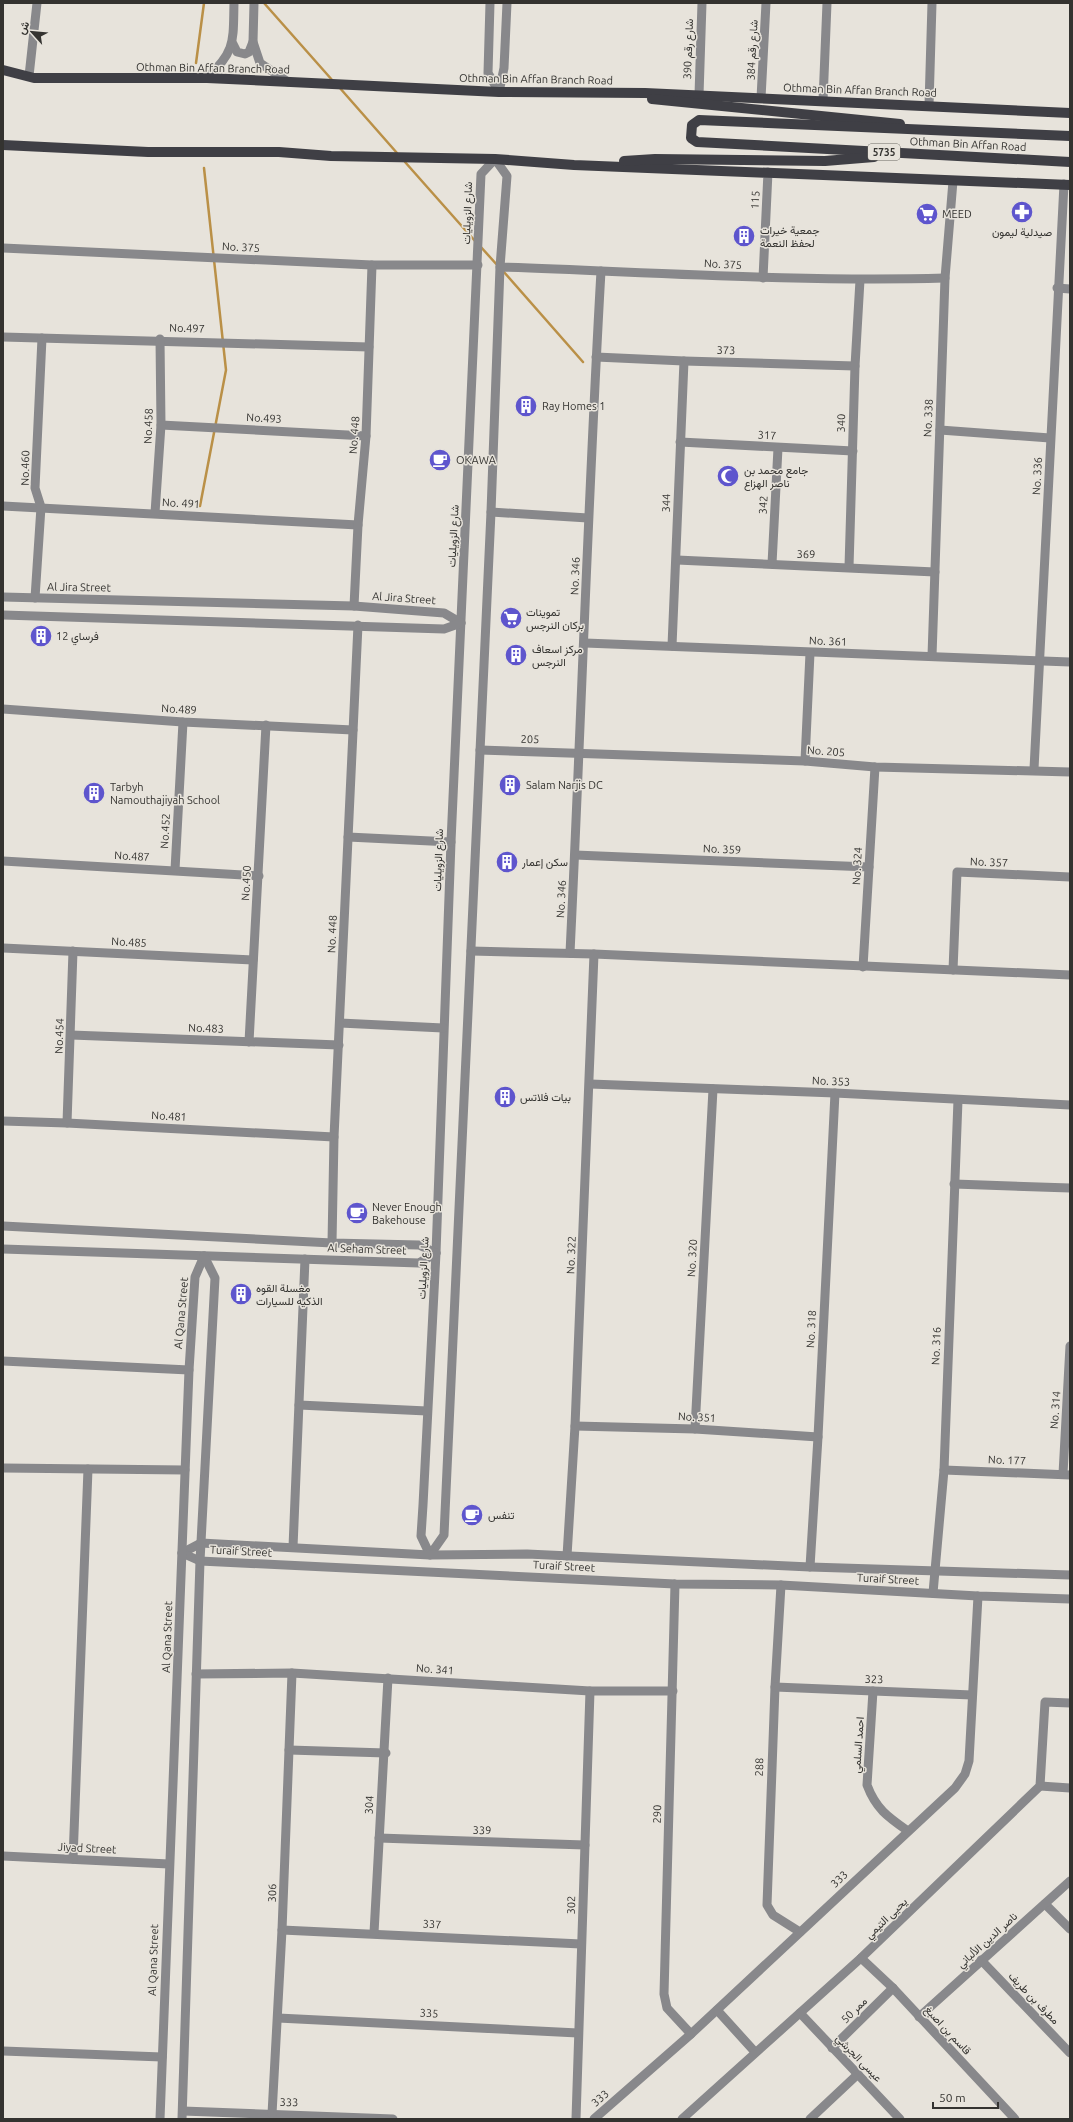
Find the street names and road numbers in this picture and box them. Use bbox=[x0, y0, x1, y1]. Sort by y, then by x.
street label: شارع رقم 390 bbox=[681, 18, 697, 80]
street label: شارع رقم 384 bbox=[744, 19, 762, 81]
street label: Othman Bin Affan Branch Road bbox=[136, 61, 290, 75]
street label: Othman Bin Affan Branch Road bbox=[459, 72, 613, 86]
street label: Othman Bin Affan Branch Road bbox=[783, 81, 937, 99]
street label: Othman Bin Affan Road bbox=[909, 135, 1027, 153]
road number: 5735 bbox=[868, 144, 900, 160]
street label: شارع الزويليات bbox=[460, 181, 476, 245]
street label: 115 bbox=[749, 190, 761, 210]
street label: No. 375 bbox=[222, 240, 260, 254]
street label: No. 375 bbox=[704, 257, 742, 271]
street label: No.497 bbox=[169, 321, 205, 335]
street label: 373 bbox=[716, 344, 736, 356]
street label: No. 338 bbox=[921, 399, 935, 437]
street label: No.458 bbox=[141, 408, 155, 444]
street label: No.493 bbox=[246, 411, 282, 425]
street label: 340 bbox=[835, 414, 847, 432]
street label: No. 448 bbox=[347, 416, 361, 454]
street label: 317 bbox=[757, 429, 777, 441]
street label: No.460 bbox=[19, 450, 31, 486]
street label: No. 336 bbox=[1030, 457, 1044, 495]
street label: 344 bbox=[660, 493, 672, 513]
street label: 342 bbox=[757, 495, 769, 515]
street label: No. 491 bbox=[162, 496, 200, 510]
street label: شارع الزويليات bbox=[445, 504, 463, 568]
street label: 369 bbox=[796, 548, 816, 560]
street label: No. 346 bbox=[568, 557, 582, 595]
street label: Al Jira Street bbox=[47, 580, 112, 594]
street label: Al Jira Street bbox=[372, 590, 437, 606]
street label: No. 361 bbox=[809, 634, 847, 648]
street label: No.489 bbox=[161, 702, 197, 716]
street label: 205 bbox=[520, 733, 540, 745]
street label: No. 205 bbox=[807, 744, 845, 758]
street label: No.452 bbox=[158, 813, 172, 849]
street label: شارع الزويليات bbox=[431, 828, 447, 892]
street label: No. 359 bbox=[703, 842, 741, 856]
street label: No. 324 bbox=[850, 847, 864, 885]
street label: No.487 bbox=[114, 849, 150, 863]
street label: No. 357 bbox=[970, 855, 1008, 869]
street label: No.450 bbox=[239, 865, 253, 901]
street label: No. 346 bbox=[554, 880, 568, 918]
street label: No. 448 bbox=[325, 915, 339, 953]
street label: No.485 bbox=[111, 935, 147, 949]
street label: No.454 bbox=[52, 1018, 66, 1054]
street label: No.483 bbox=[188, 1021, 224, 1035]
street label: No. 353 bbox=[812, 1074, 850, 1088]
street label: No.481 bbox=[151, 1109, 187, 1123]
street label: شارع الزويليات bbox=[415, 1236, 433, 1300]
street label: No. 322 bbox=[564, 1236, 578, 1274]
street label: No. 320 bbox=[685, 1239, 699, 1277]
street label: Al Seham Street bbox=[327, 1242, 407, 1256]
street label: Al Qana Street bbox=[172, 1276, 190, 1349]
street label: No. 318 bbox=[804, 1310, 818, 1348]
street label: No. 316 bbox=[929, 1327, 943, 1365]
street label: No. 314 bbox=[1048, 1391, 1062, 1429]
street label: No. 351 bbox=[678, 1410, 716, 1424]
street label: No. 177 bbox=[988, 1453, 1026, 1467]
street label: Turaif Street bbox=[210, 1543, 273, 1559]
street label: Turaif Street bbox=[533, 1558, 596, 1574]
street label: Turaif Street bbox=[857, 1571, 920, 1587]
street label: Al Qana Street bbox=[160, 1600, 174, 1673]
street label: No. 341 bbox=[416, 1662, 454, 1676]
street label: 323 bbox=[864, 1673, 884, 1685]
street label: احمد السلمي bbox=[850, 1716, 870, 1774]
street label: 288 bbox=[753, 1757, 765, 1777]
street label: 304 bbox=[363, 1795, 375, 1815]
street label: 290 bbox=[651, 1804, 663, 1824]
street label: 339 bbox=[472, 1824, 492, 1836]
street label: Jiyad Street bbox=[57, 1840, 117, 1856]
street label: 333 bbox=[828, 1868, 850, 1890]
street label: 306 bbox=[266, 1883, 278, 1903]
street label: 302 bbox=[565, 1895, 577, 1915]
street label: يحيى التيمي bbox=[863, 1895, 912, 1944]
street label: ناصر الدين الألباني bbox=[954, 1910, 1022, 1973]
street label: 337 bbox=[422, 1918, 442, 1930]
street label: Al Qana Street bbox=[146, 1923, 160, 1996]
street label: مطرف بن طريف bbox=[1005, 1970, 1062, 2027]
street label: ممر 50 bbox=[839, 1995, 870, 2026]
street label: قاسم بن اصبغ bbox=[921, 2003, 974, 2058]
street label: 335 bbox=[419, 2007, 439, 2019]
street label: عيسى الجرشي bbox=[831, 2032, 885, 2087]
street label: 333 bbox=[589, 2087, 611, 2109]
street label: 333 bbox=[279, 2096, 299, 2108]

